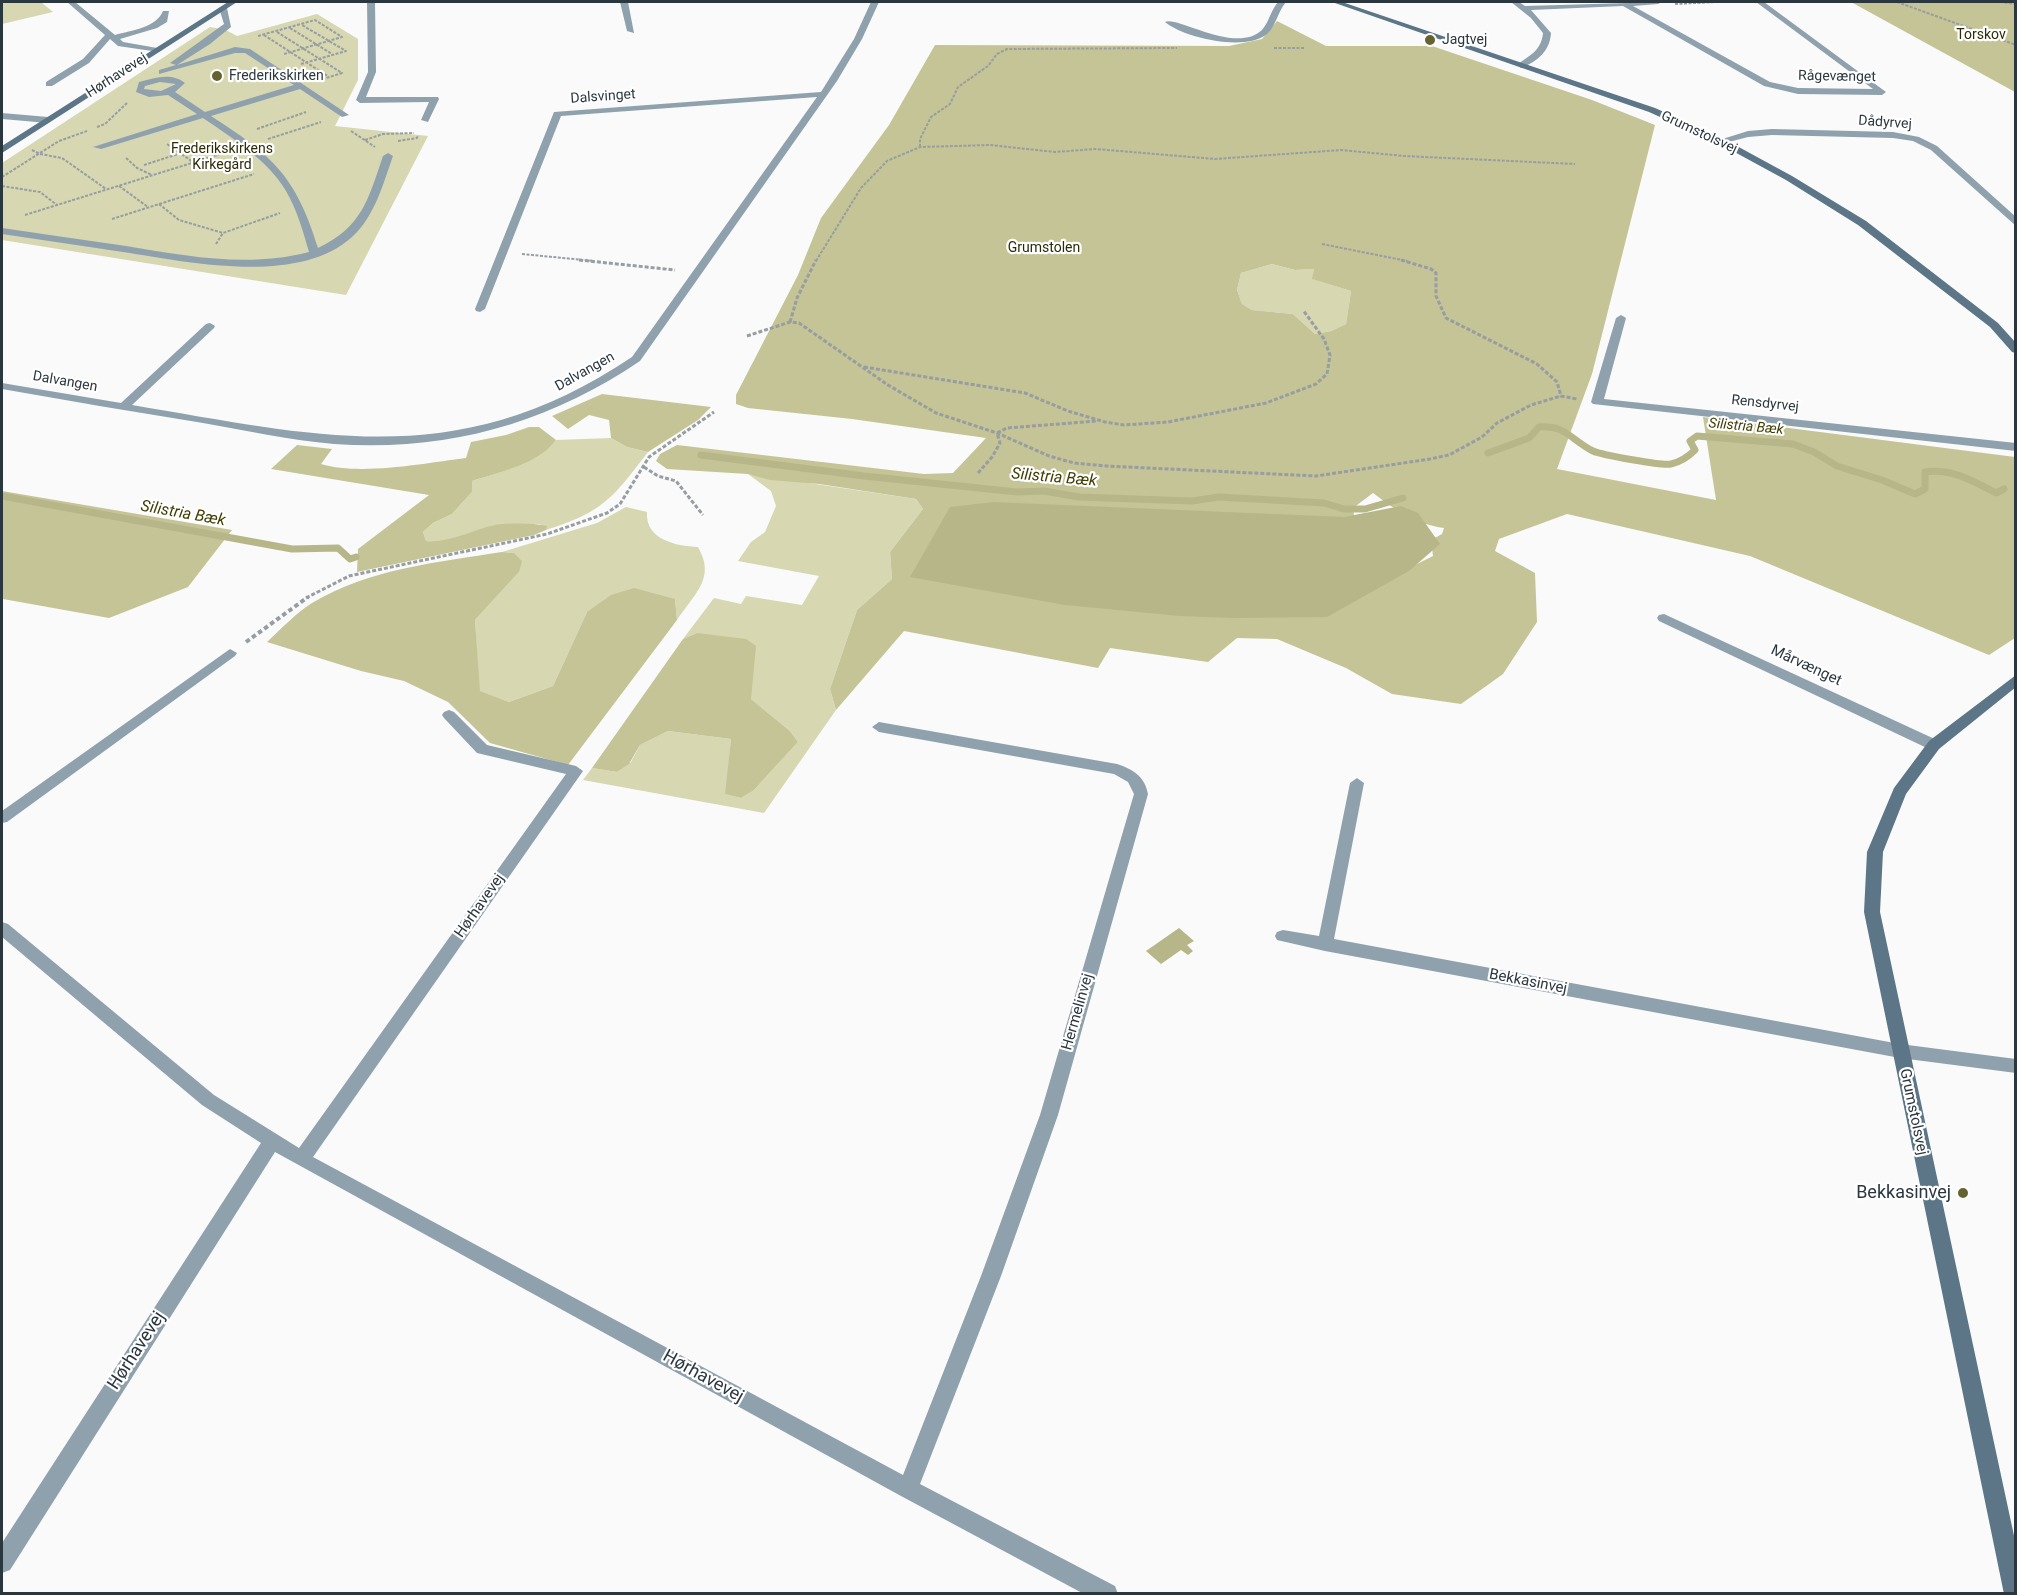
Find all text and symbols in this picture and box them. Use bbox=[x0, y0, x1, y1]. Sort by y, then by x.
park label: Torskov bbox=[1956, 27, 2006, 43]
place label: Jagtvej bbox=[1442, 32, 1487, 48]
marker: Jagtvej bbox=[1423, 33, 1437, 47]
street label: Hørhavevej bbox=[83, 50, 151, 102]
place label: Frederikskirken bbox=[229, 68, 324, 84]
street label: Rågevænget bbox=[1798, 68, 1876, 86]
marker: Frederikskirken bbox=[210, 69, 224, 83]
street label: Dalsvinget bbox=[570, 86, 636, 108]
street label: Grumstolsvej bbox=[1658, 108, 1740, 158]
street label: Dådyrvej bbox=[1858, 113, 1912, 133]
park label: Frederikskirkens Kirkegård bbox=[171, 141, 273, 174]
park label: Grumstolen bbox=[1008, 240, 1080, 256]
street label: Dalvangen bbox=[552, 349, 618, 395]
street label: Dalvangen bbox=[31, 368, 99, 396]
street label: Rensdyrvej bbox=[1730, 392, 1800, 416]
water label: Silistria Bæk bbox=[1708, 415, 1784, 439]
water label: Silistria Bæk bbox=[1010, 465, 1098, 491]
water label: Silistria Bæk bbox=[139, 497, 227, 531]
street label: Mårvænget bbox=[1768, 642, 1844, 690]
street label: Hørhavevej bbox=[451, 870, 509, 942]
street label: Bekkasinvej bbox=[1487, 966, 1569, 998]
street label: Hermelinvej bbox=[1058, 971, 1098, 1053]
street label: Grumstolsvej bbox=[1895, 1067, 1931, 1157]
place label: Bekkasinvej bbox=[1856, 1182, 1951, 1204]
marker: Bekkasinvej bbox=[1956, 1186, 1970, 1200]
street label: Hørhavevej bbox=[104, 1308, 170, 1394]
street label: Hørhavevej bbox=[659, 1346, 747, 1408]

